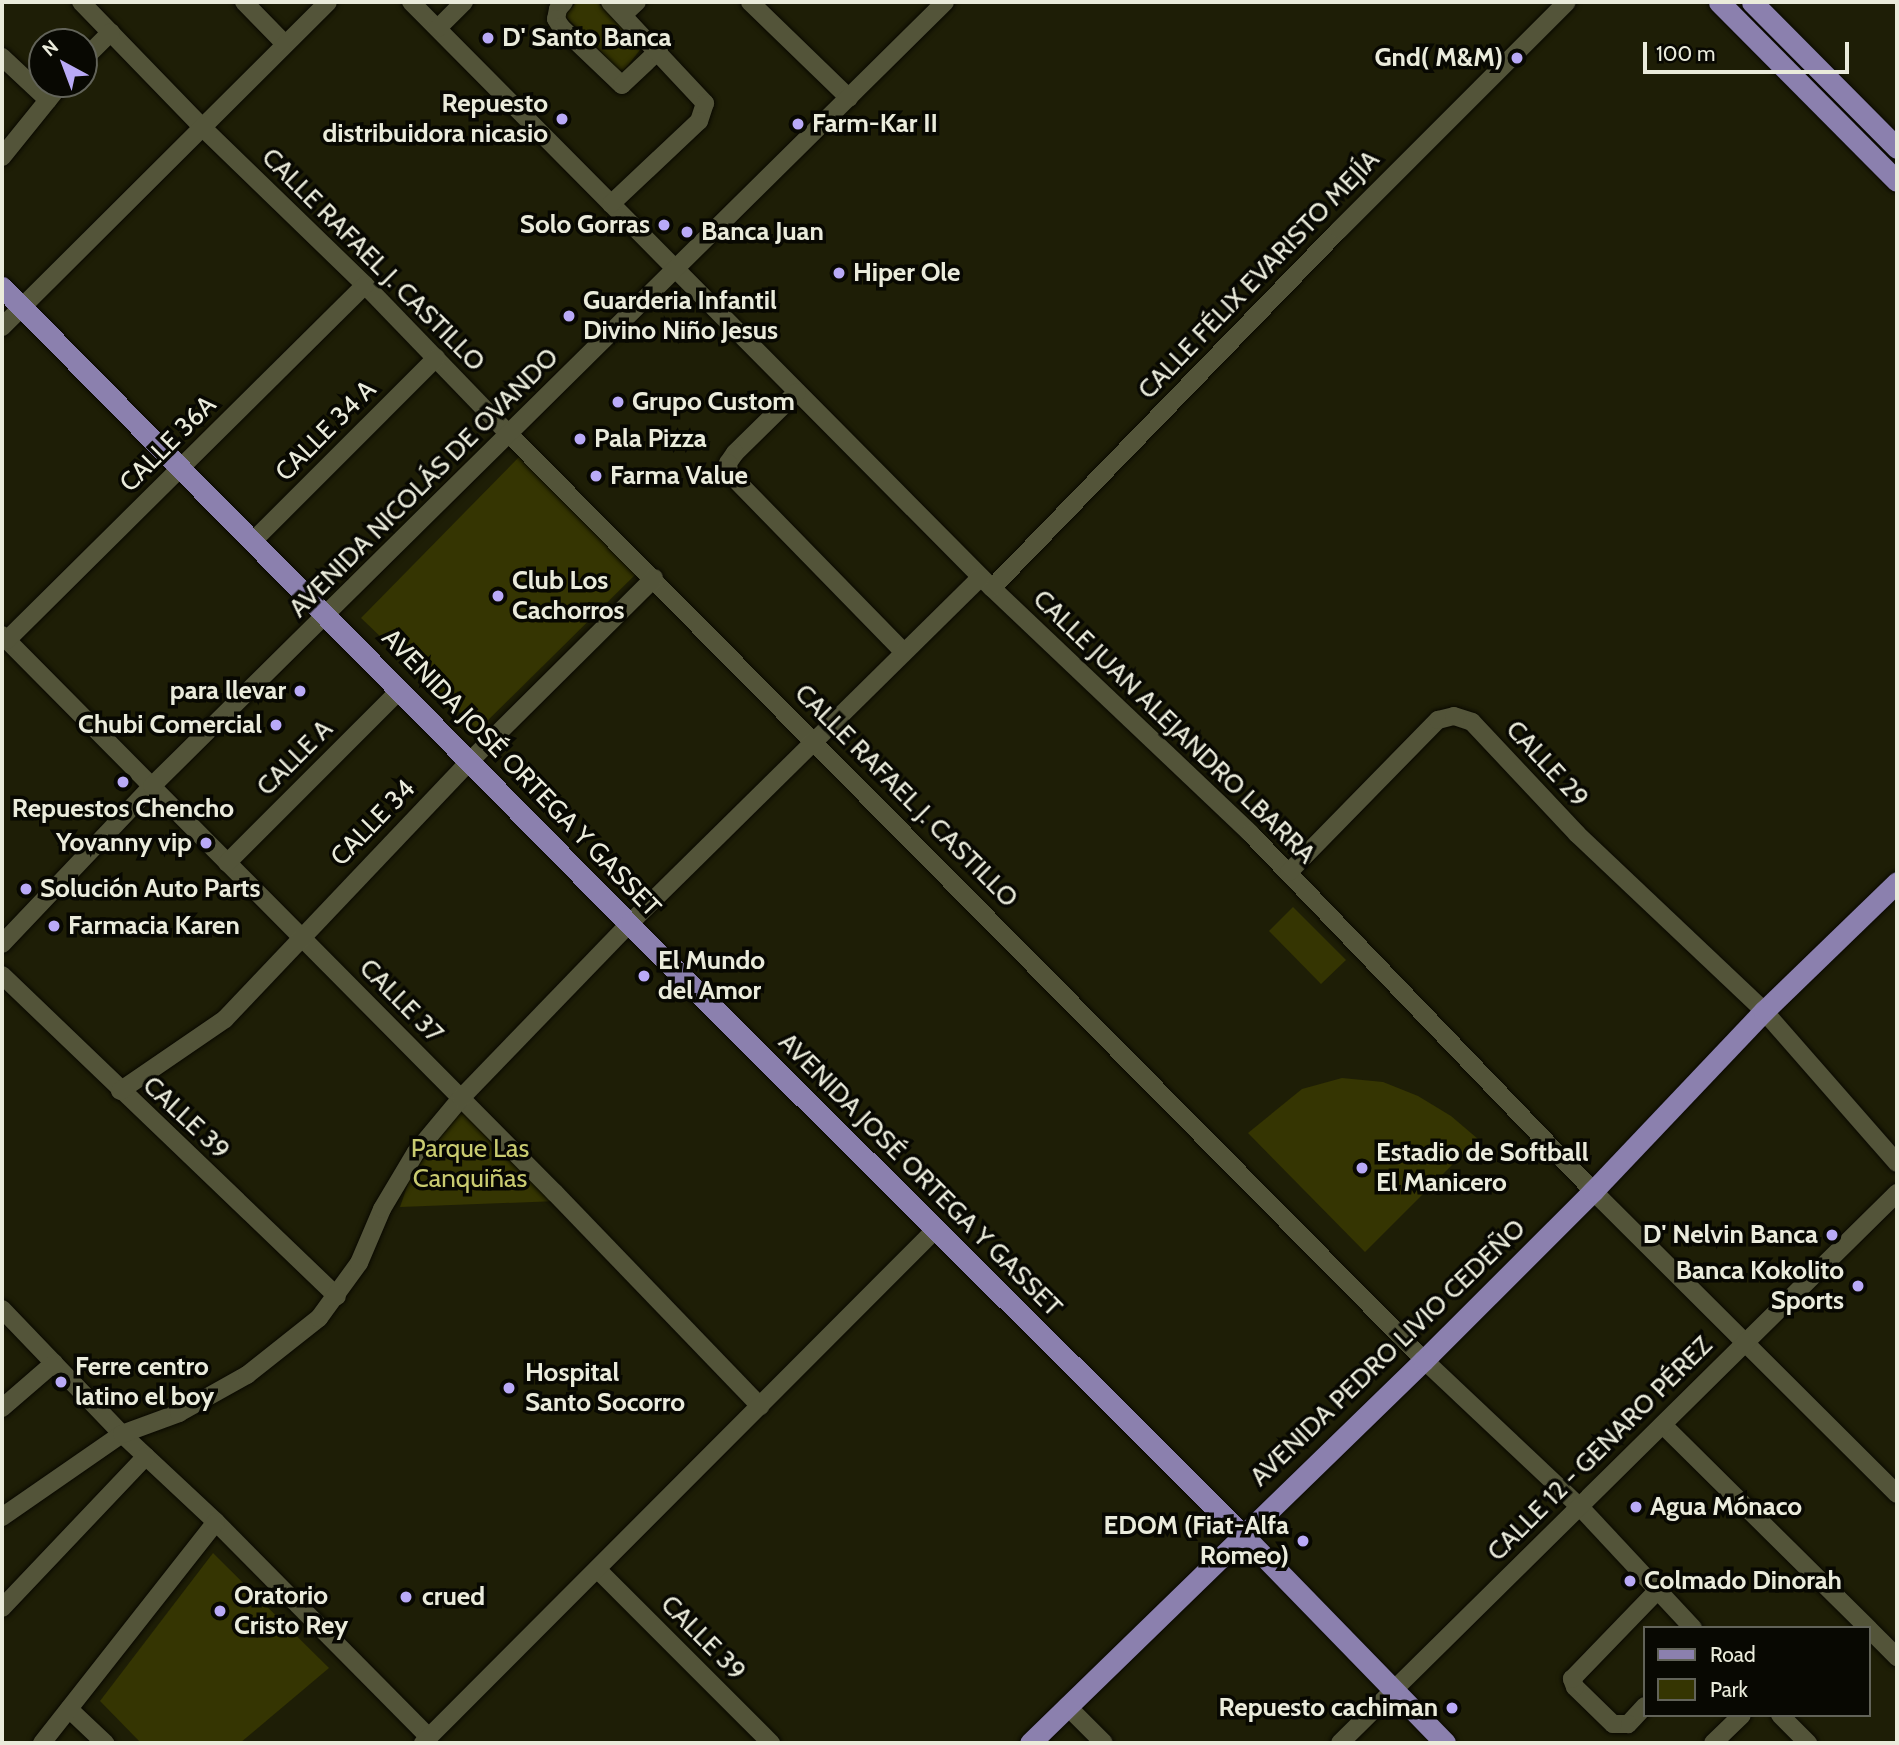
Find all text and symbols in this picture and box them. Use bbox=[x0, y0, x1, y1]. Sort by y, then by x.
place label: D' Santo Banca bbox=[502, 22, 672, 54]
north arrow bbox=[28, 28, 98, 98]
scale bar bbox=[1647, 28, 1854, 72]
marker: D' Santo Banca bbox=[480, 30, 496, 46]
text: N bbox=[38, 35, 63, 61]
text: 100 m bbox=[1656, 41, 1715, 66]
place label: Gnd( M&M) bbox=[1375, 42, 1503, 74]
marker: Gnd( M&M) bbox=[1509, 50, 1525, 66]
place label: Repuesto distribuidora nicasio bbox=[322, 88, 548, 150]
place label: Farm-Kar II bbox=[812, 108, 938, 140]
marker: Repuesto distribuidora nicasio bbox=[554, 111, 570, 127]
marker: Farm-Kar II bbox=[790, 116, 806, 132]
street label: CALLE RAFAEL J. CASTILLO bbox=[255, 142, 491, 378]
street label: CALLE FÉLIX EVARISTO MEJÍA bbox=[1132, 144, 1386, 406]
place label: Solo Gorras bbox=[520, 209, 650, 241]
place label: Banca Juan bbox=[701, 216, 824, 248]
marker: Solo Gorras bbox=[656, 217, 672, 233]
marker: Banca Juan bbox=[679, 224, 695, 240]
place label: Hiper Ole bbox=[853, 257, 960, 289]
marker: Hiper Ole bbox=[831, 265, 847, 281]
place label: Guarderia Infantil Divino Niño Jesus bbox=[583, 285, 778, 346]
marker: Guarderia Infantil Divino Niño Jesus bbox=[561, 308, 577, 324]
street label: AVENIDA NICOLÁS DE OVANDO bbox=[283, 342, 565, 624]
street label: CALLE 34 A bbox=[269, 374, 383, 488]
place label: Grupo Custom bbox=[632, 386, 795, 418]
street label: CALLE 36A bbox=[113, 389, 223, 499]
marker: Grupo Custom bbox=[610, 394, 626, 410]
place label: Pala Pizza bbox=[594, 423, 707, 455]
marker: Pala Pizza bbox=[572, 431, 588, 447]
place label: Farma Value bbox=[610, 460, 748, 492]
marker: Farma Value bbox=[588, 468, 604, 484]
place label: Club Los Cachorros bbox=[512, 565, 625, 626]
street label: CALLE JUAN ALEJANDRO LBARRA bbox=[1026, 584, 1322, 870]
marker: Club Los Cachorros bbox=[490, 588, 506, 604]
street label: AVENIDA JOSÉ ORTEGA Y GASSET bbox=[375, 623, 667, 923]
place label: para llevar bbox=[170, 675, 286, 707]
street label: CALLE RAFAEL J. CASTILLO bbox=[788, 678, 1024, 914]
marker: para llevar bbox=[292, 683, 308, 699]
place label: Chubi Comercial bbox=[78, 709, 262, 741]
street label: CALLE A bbox=[251, 714, 339, 802]
street label: CALLE 29 bbox=[1499, 714, 1595, 814]
marker: Chubi Comercial bbox=[268, 717, 284, 733]
marker: Repuestos Chencho bbox=[115, 774, 131, 790]
street label: CALLE 34 bbox=[324, 774, 422, 872]
place label: Repuestos Chencho bbox=[12, 793, 234, 825]
place label: Yovanny vip bbox=[56, 827, 192, 859]
marker: Yovanny vip bbox=[198, 835, 214, 851]
place label: Solución Auto Parts bbox=[40, 873, 260, 905]
marker: Solución Auto Parts bbox=[18, 881, 34, 897]
place label: Farmacia Karen bbox=[68, 910, 240, 942]
marker: Farmacia Karen bbox=[46, 918, 62, 934]
place label: El Mundo del Amor bbox=[658, 945, 765, 1006]
street label: CALLE 37 bbox=[353, 953, 449, 1049]
marker: El Mundo del Amor bbox=[636, 968, 652, 984]
street label: AVENIDA JOSÉ ORTEGA Y GASSET bbox=[772, 1027, 1068, 1323]
street label: CALLE 39 bbox=[136, 1070, 236, 1166]
park label: Parque Las Canquiñas bbox=[411, 1133, 529, 1194]
place label: Estadio de Softball El Manicero bbox=[1376, 1137, 1588, 1198]
marker: Estadio de Softball El Manicero bbox=[1354, 1160, 1370, 1176]
street label: AVENIDA PEDRO LIVIO CEDEÑO bbox=[1244, 1213, 1532, 1493]
place label: D' Nelvin Banca bbox=[1643, 1219, 1818, 1251]
marker: D' Nelvin Banca bbox=[1824, 1227, 1840, 1243]
place label: Banca Kokolito Sports bbox=[1676, 1255, 1844, 1316]
marker: Banca Kokolito Sports bbox=[1850, 1278, 1866, 1294]
street label: CALLE 12 - GENARO PÉREZ bbox=[1481, 1330, 1719, 1568]
place label: Ferre centro latino el boy bbox=[75, 1351, 214, 1412]
place label: Hospital Santo Socorro bbox=[525, 1357, 685, 1418]
marker: Ferre centro latino el boy bbox=[53, 1374, 69, 1390]
marker: Hospital Santo Socorro bbox=[499, 1378, 519, 1398]
place label: Agua Mónaco bbox=[1650, 1491, 1802, 1523]
marker: Agua Mónaco bbox=[1628, 1499, 1644, 1515]
place label: EDOM (Fiat-Alfa Romeo) bbox=[1103, 1510, 1289, 1572]
marker: EDOM (Fiat-Alfa Romeo) bbox=[1295, 1533, 1311, 1549]
place label: Colmado Dinorah bbox=[1644, 1565, 1842, 1597]
marker: Colmado Dinorah bbox=[1622, 1573, 1638, 1589]
place label: Oratorio Cristo Rey bbox=[234, 1580, 348, 1642]
place label: crued bbox=[422, 1581, 485, 1613]
marker: crued bbox=[396, 1587, 416, 1607]
street label: CALLE 39 bbox=[654, 1589, 752, 1687]
marker: Oratorio Cristo Rey bbox=[212, 1603, 228, 1619]
legend bbox=[1644, 1626, 1871, 1717]
text: Road bbox=[1710, 1642, 1756, 1667]
text: Park bbox=[1710, 1677, 1748, 1702]
place label: Repuesto cachiman bbox=[1219, 1692, 1438, 1724]
marker: Repuesto cachiman bbox=[1444, 1700, 1460, 1716]

